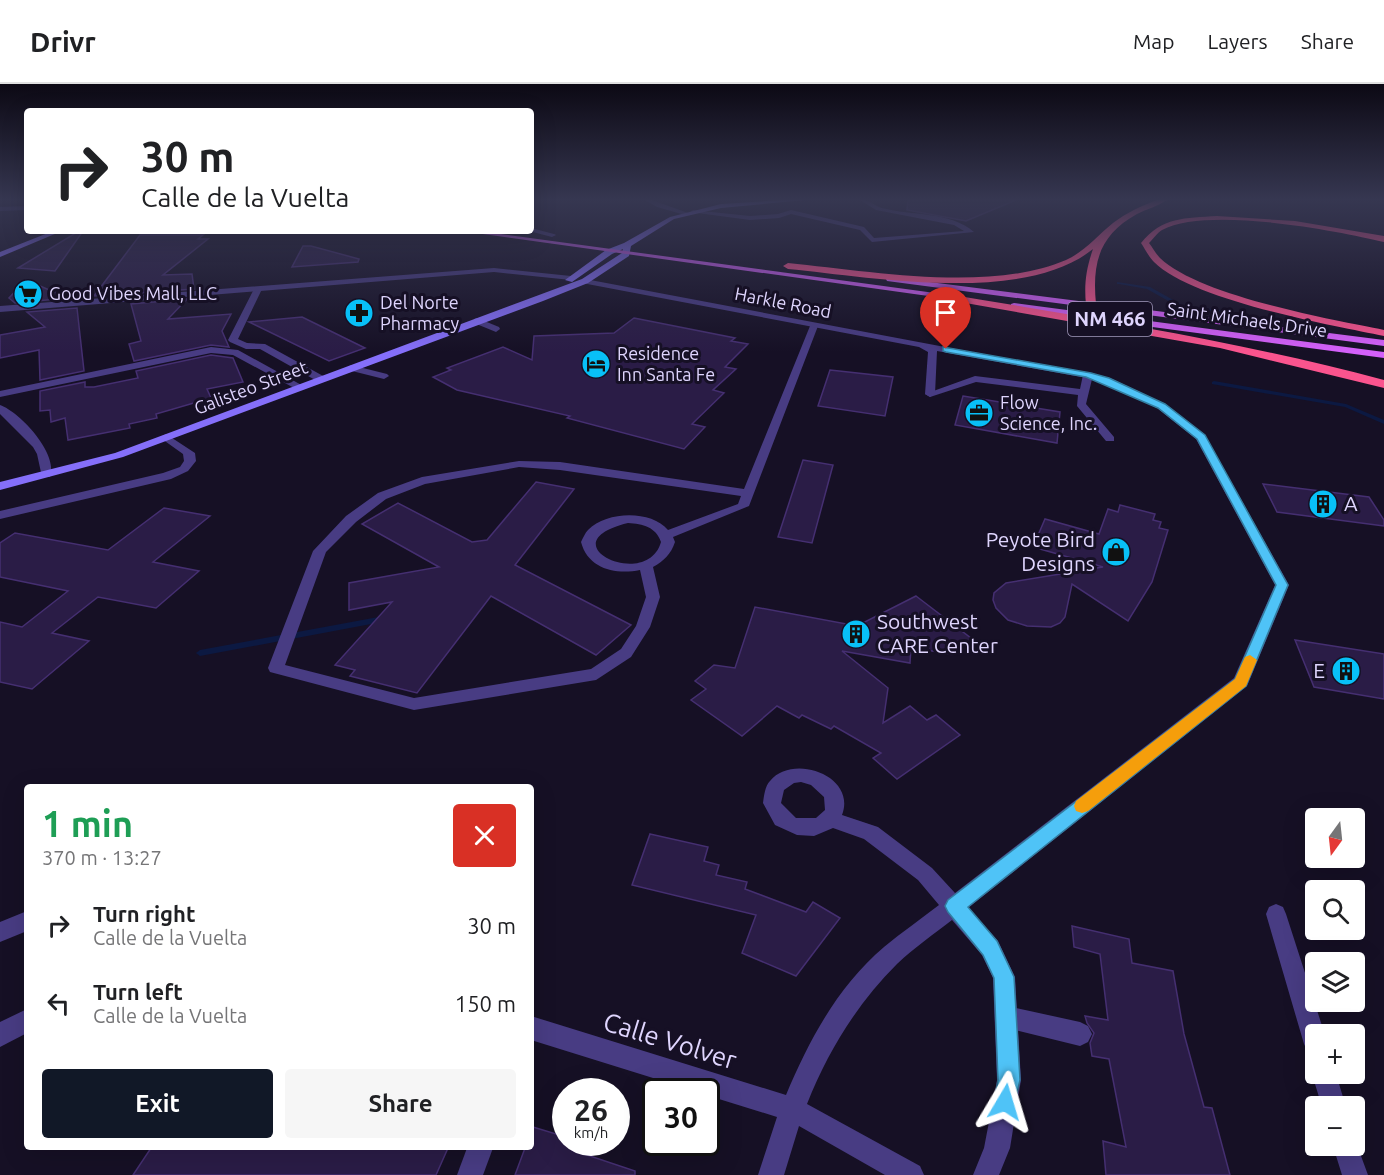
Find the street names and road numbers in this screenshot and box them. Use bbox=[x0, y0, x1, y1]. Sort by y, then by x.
street label: Harkle Road bbox=[733, 283, 833, 321]
street label: Saint Michaels Drive bbox=[1166, 298, 1329, 340]
road number: NM 466 bbox=[1068, 302, 1152, 336]
street label: Galisteo Street bbox=[191, 356, 310, 418]
street label: Calle Volver bbox=[600, 1007, 740, 1075]

